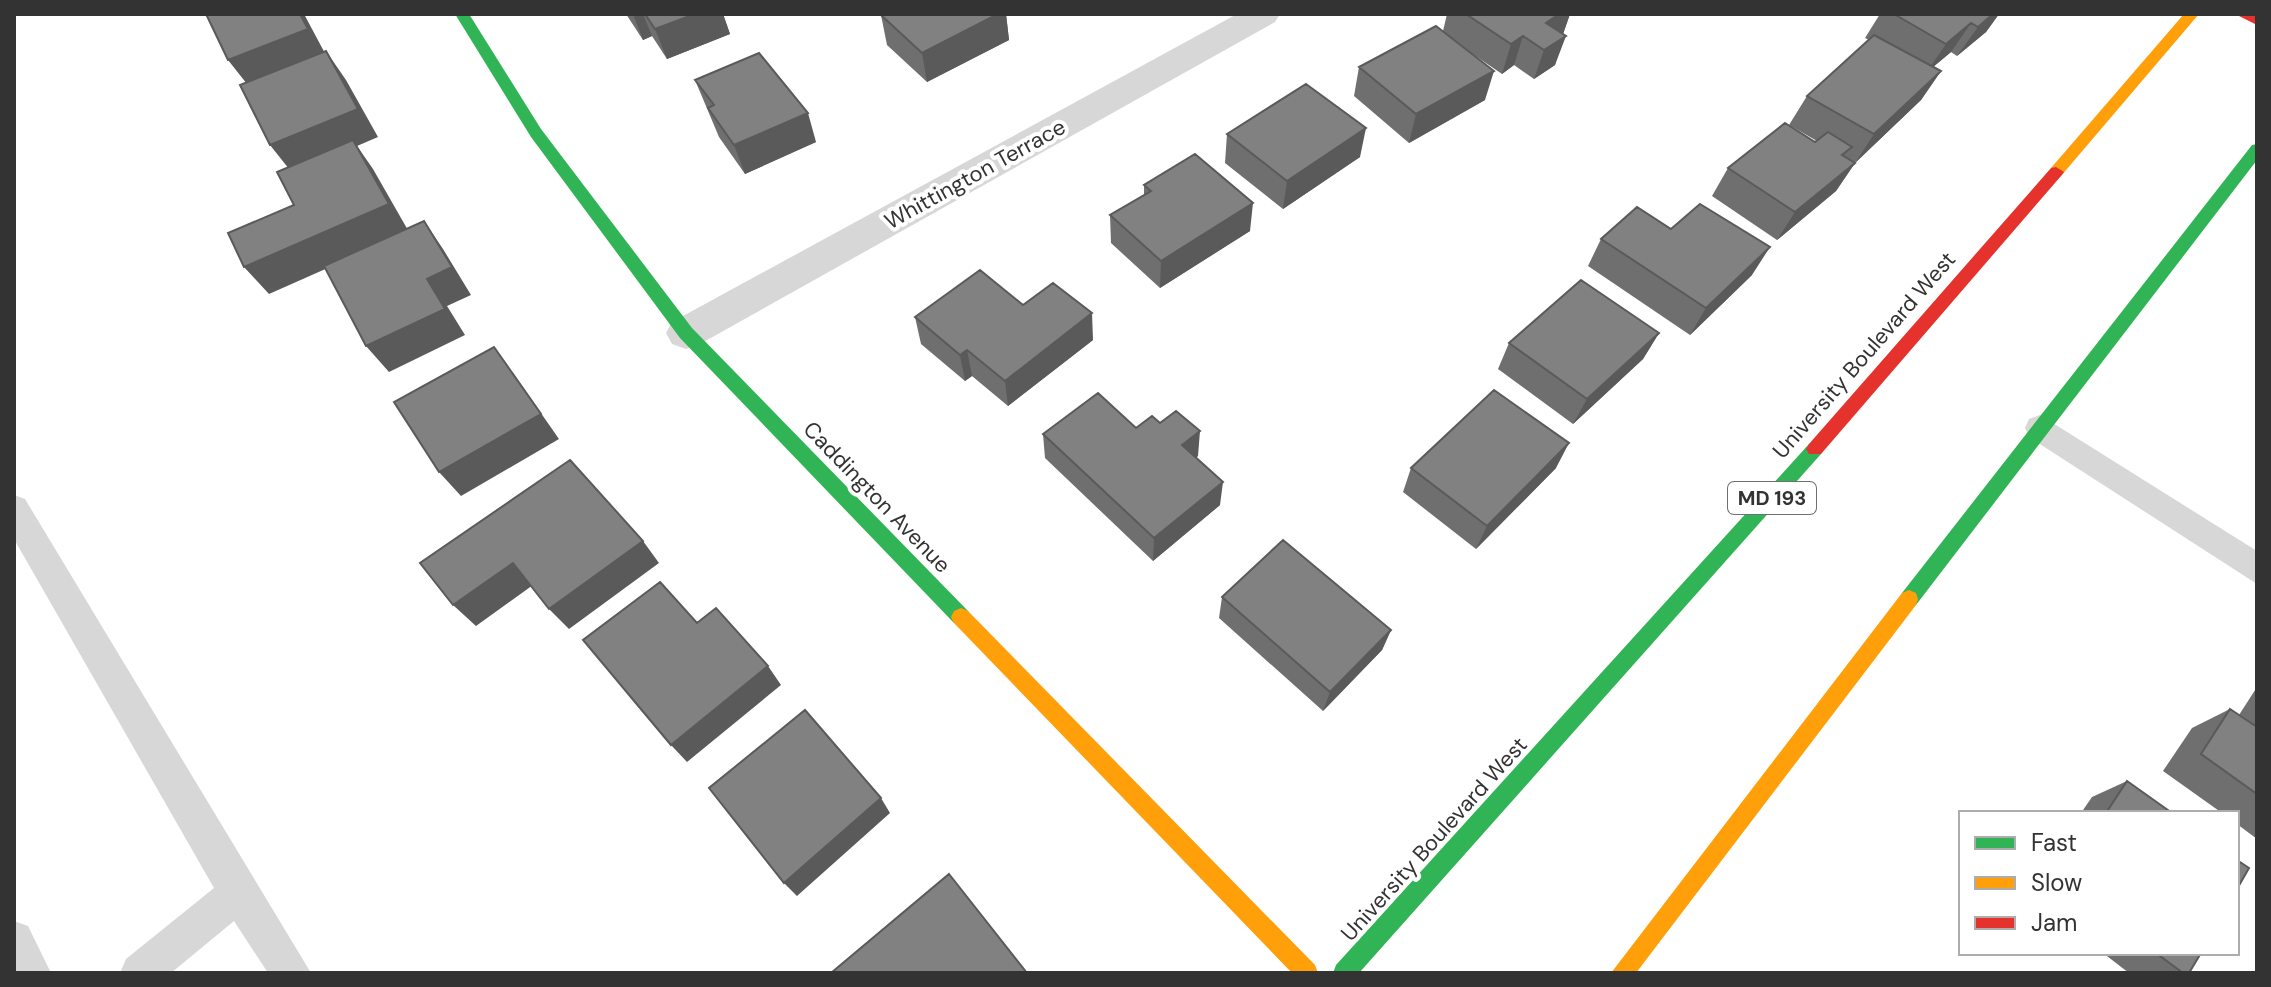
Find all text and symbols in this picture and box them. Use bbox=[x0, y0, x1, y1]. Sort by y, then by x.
street label: Whittington Terrace bbox=[879, 112, 1071, 236]
street label: University Boulevard West bbox=[1766, 245, 1962, 465]
street label: Caddington Avenue bbox=[797, 415, 957, 579]
road number: MD 193 bbox=[1728, 482, 1816, 514]
street label: University Boulevard West bbox=[1335, 731, 1533, 947]
legend bbox=[1959, 811, 2239, 955]
text: Fast bbox=[2031, 827, 2077, 858]
text: Slow bbox=[2031, 867, 2082, 898]
text: Jam bbox=[2031, 907, 2077, 938]

